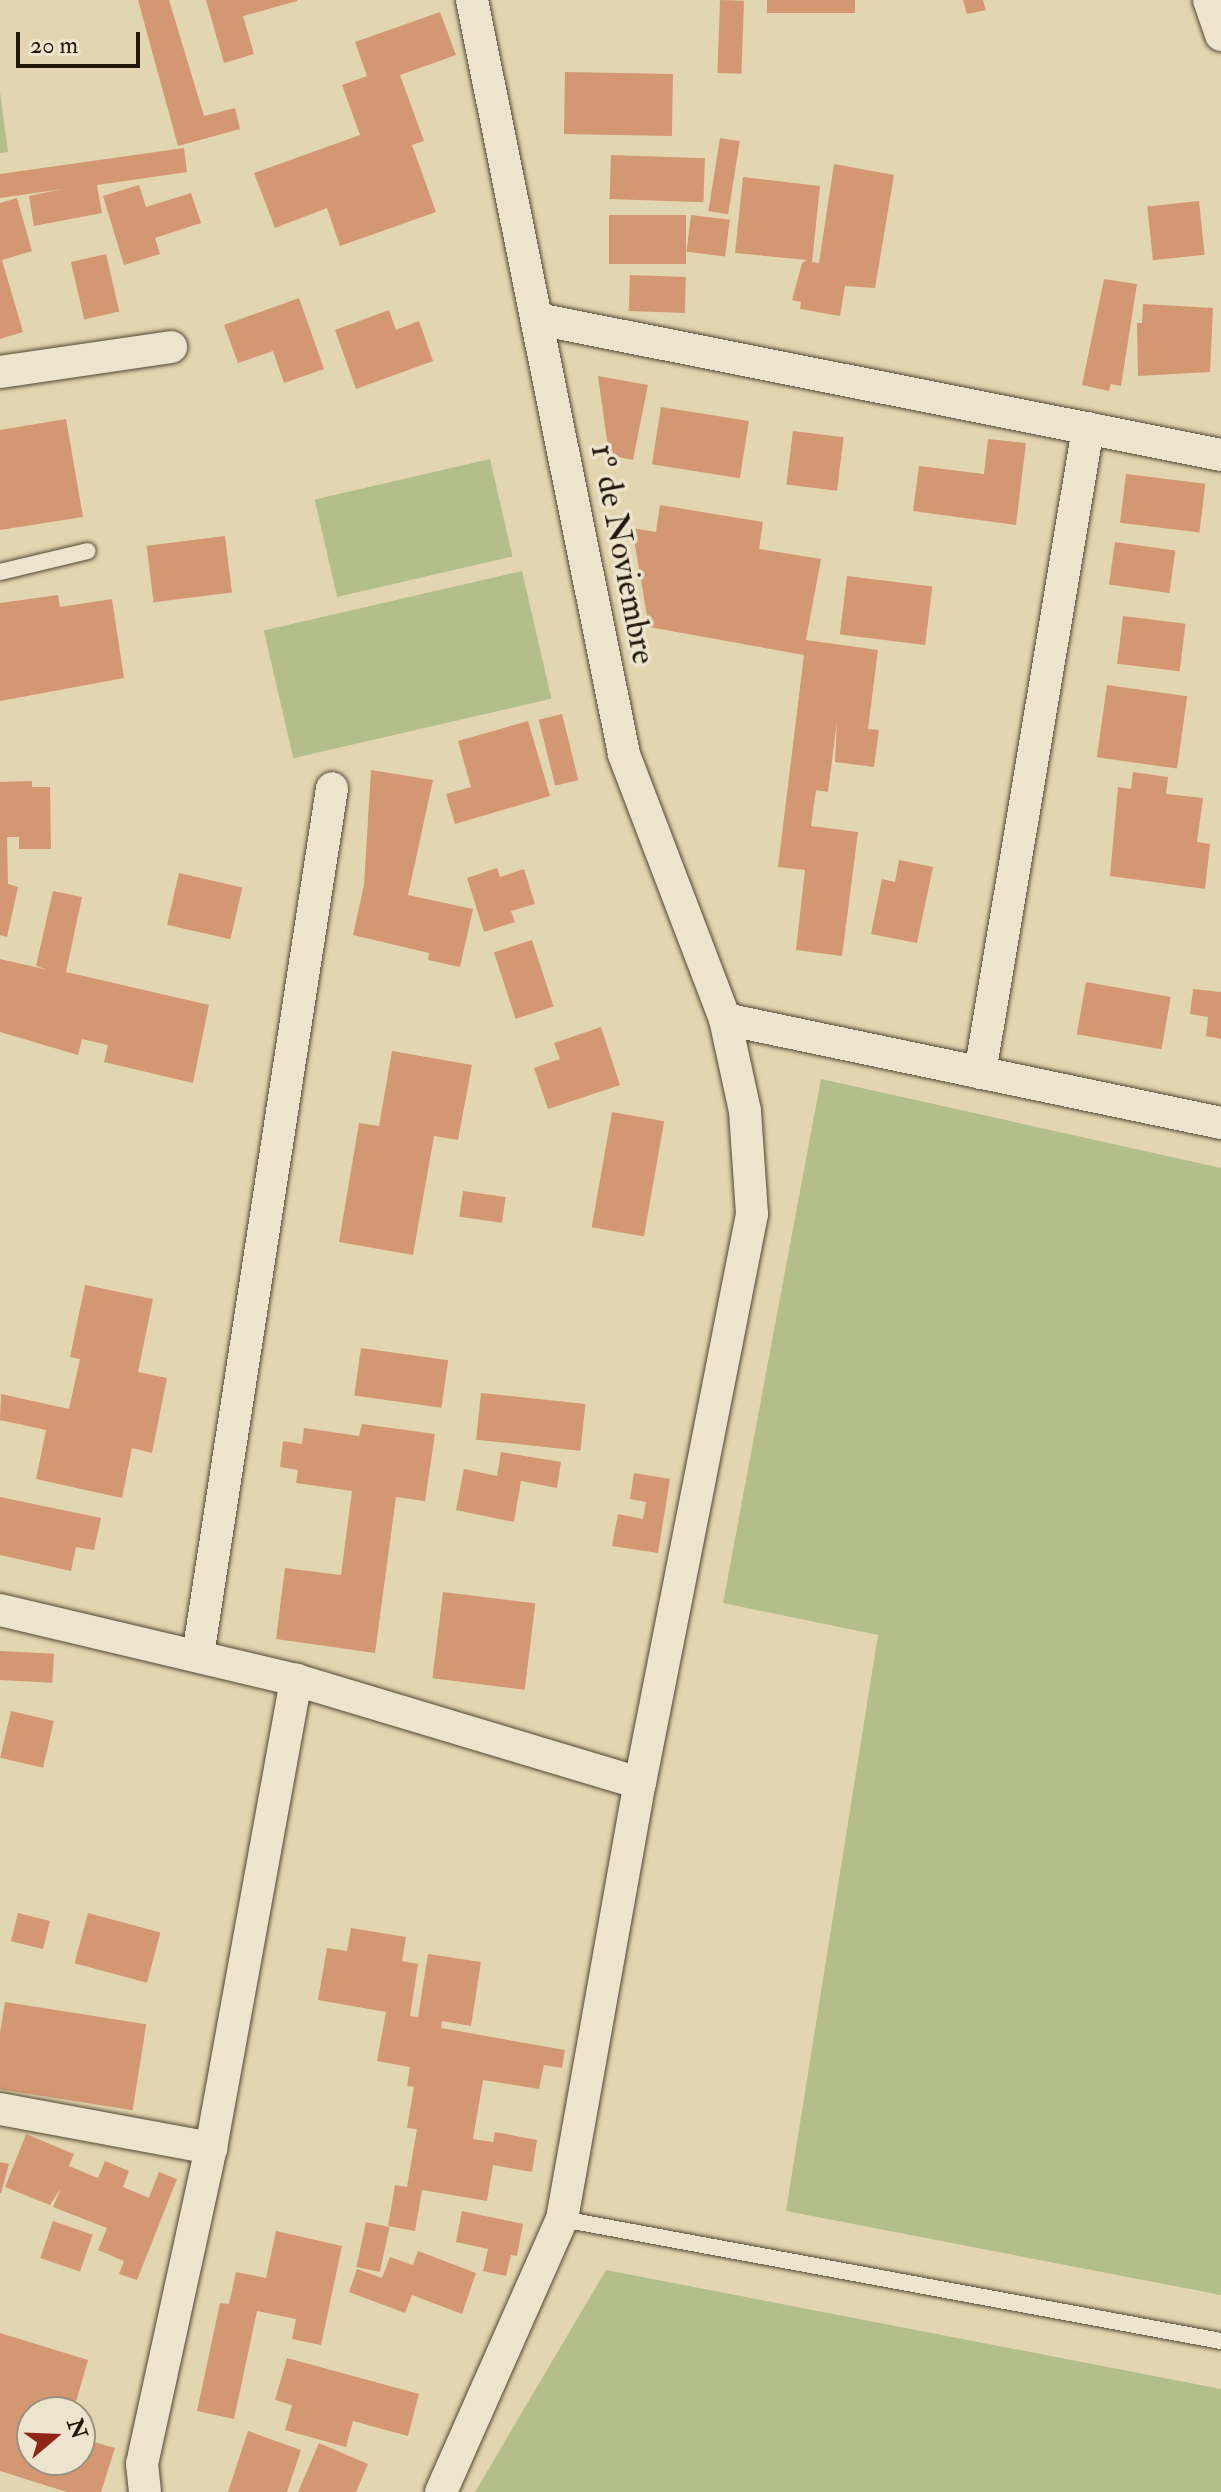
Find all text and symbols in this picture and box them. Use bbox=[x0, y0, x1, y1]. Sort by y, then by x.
scale bar bbox=[20, 16, 144, 66]
text: 20 m bbox=[30, 30, 78, 61]
street label: 1º de Noviembre bbox=[582, 441, 664, 667]
north arrow bbox=[16, 2396, 96, 2476]
text: N bbox=[60, 2415, 93, 2443]

